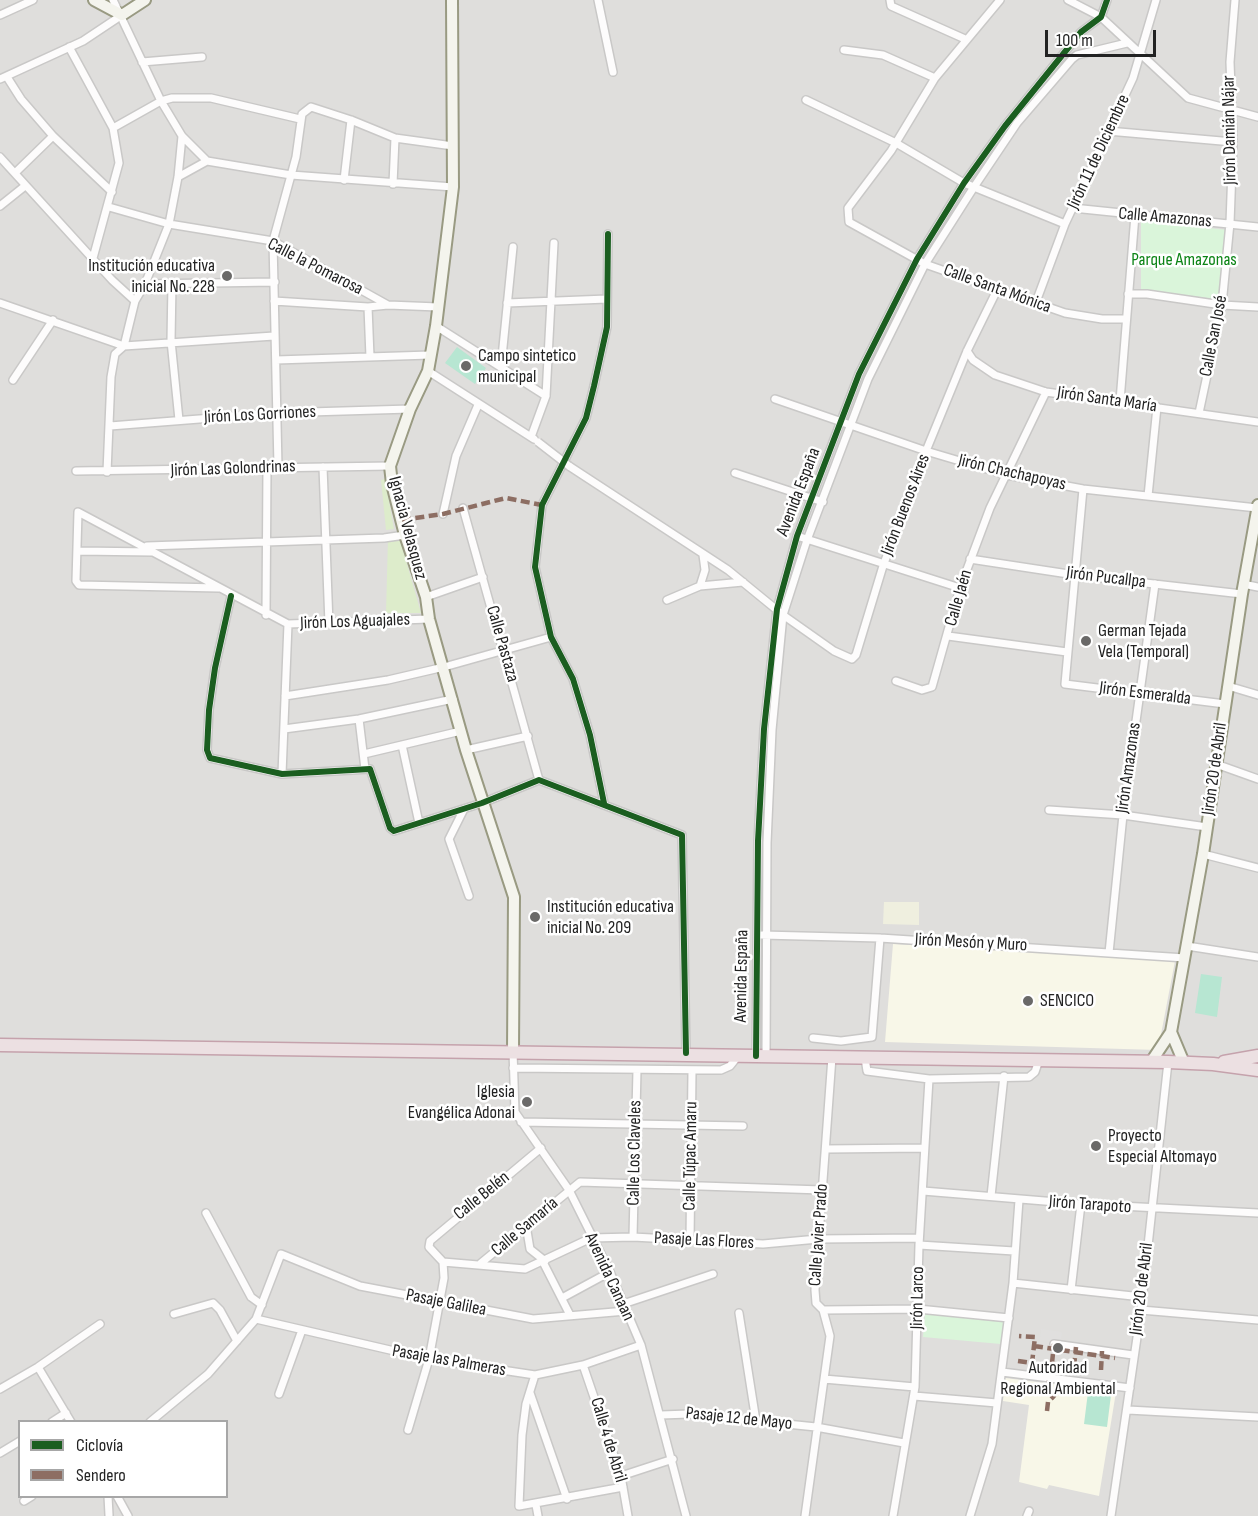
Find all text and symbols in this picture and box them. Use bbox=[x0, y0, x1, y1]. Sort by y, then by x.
scale bar bbox=[1048, 18, 1159, 56]
text: 100 m bbox=[1056, 30, 1093, 51]
street label: Jirón Damián Nájar bbox=[1218, 75, 1242, 185]
street label: Jirón 11 de Diciembre bbox=[1063, 91, 1135, 213]
street label: Calle Amazonas bbox=[1118, 203, 1212, 233]
street label: Calle la Pomarosa bbox=[264, 234, 366, 300]
park label: Parque Amazonas bbox=[1131, 249, 1237, 271]
place label: Institución educativa inicial No. 228 bbox=[88, 255, 215, 298]
street label: Calle Santa Mónica bbox=[940, 260, 1054, 318]
marker: Institución educativa inicial No. 228 bbox=[220, 269, 234, 283]
street label: Calle San José bbox=[1196, 294, 1232, 378]
place label: Campo sintetico municipal bbox=[478, 345, 576, 388]
marker: Campo sintetico municipal bbox=[459, 359, 473, 373]
street label: Jirón Santa María bbox=[1056, 382, 1158, 418]
street label: Jirón Los Gorriones bbox=[203, 401, 317, 429]
street label: Avenida España bbox=[772, 445, 826, 539]
street label: Jirón Chachapoyas bbox=[956, 450, 1068, 496]
street label: Jirón Buenos Aires bbox=[877, 451, 935, 559]
street label: Jirón Las Golondrinas bbox=[170, 456, 296, 482]
street label: Ignacia Velasquez bbox=[383, 474, 431, 582]
street label: Jirón Pucallpa bbox=[1065, 562, 1147, 594]
street label: Calle Jaén bbox=[941, 567, 977, 629]
street label: Calle Pastaza bbox=[481, 603, 523, 685]
street label: Jirón Los Aguajales bbox=[300, 609, 410, 635]
place label: German Tejada Vela (Temporal) bbox=[1098, 620, 1189, 662]
marker: German Tejada Vela (Temporal) bbox=[1079, 634, 1093, 648]
street label: Jirón Esmeralda bbox=[1098, 678, 1192, 710]
street label: Jirón Amazonas bbox=[1112, 721, 1146, 815]
street label: Jirón 20 de Abril bbox=[1198, 721, 1232, 817]
place label: Institución educativa inicial No. 209 bbox=[547, 896, 674, 938]
marker: Institución educativa inicial No. 209 bbox=[528, 910, 542, 924]
street label: Avenida España bbox=[730, 929, 754, 1023]
street label: Jirón Mesón y Muro bbox=[914, 929, 1028, 957]
place label: SENCICO bbox=[1040, 990, 1094, 1012]
marker: SENCICO bbox=[1021, 994, 1035, 1008]
place label: Iglesia Evangélica Adonai bbox=[408, 1081, 515, 1124]
marker: Iglesia Evangélica Adonai bbox=[520, 1095, 534, 1109]
street label: Calle Los Claveles bbox=[623, 1100, 647, 1206]
street label: Calle Túpac Amaru bbox=[679, 1101, 703, 1211]
place label: Proyecto Especial Altomayo bbox=[1108, 1125, 1217, 1168]
marker: Proyecto Especial Altomayo bbox=[1089, 1139, 1103, 1153]
street label: Calle Belén bbox=[450, 1167, 514, 1225]
street label: Calle Javier Prado bbox=[805, 1183, 833, 1287]
street label: Jirón Tarapoto bbox=[1048, 1191, 1132, 1219]
street label: Calle Samaría bbox=[487, 1193, 563, 1261]
street label: Pasaje Las Flores bbox=[653, 1228, 755, 1254]
street label: Avenida Canaan bbox=[579, 1230, 639, 1324]
street label: Jirón 20 de Abril bbox=[1126, 1241, 1158, 1337]
street label: Jirón Larco bbox=[907, 1266, 929, 1330]
street label: Pasaje Galilea bbox=[404, 1285, 488, 1321]
street label: Pasaje las Palmeras bbox=[390, 1340, 508, 1382]
marker: Autoridad Regional Ambiental bbox=[1051, 1341, 1065, 1355]
place label: Autoridad Regional Ambiental bbox=[1000, 1357, 1116, 1400]
street label: Calle 4 de Abril bbox=[585, 1395, 631, 1485]
street label: Pasaje 12 de Mayo bbox=[685, 1403, 793, 1435]
legend bbox=[18, 1420, 228, 1498]
text: Ciclovía bbox=[76, 1435, 123, 1456]
text: Sendero bbox=[76, 1465, 126, 1486]

